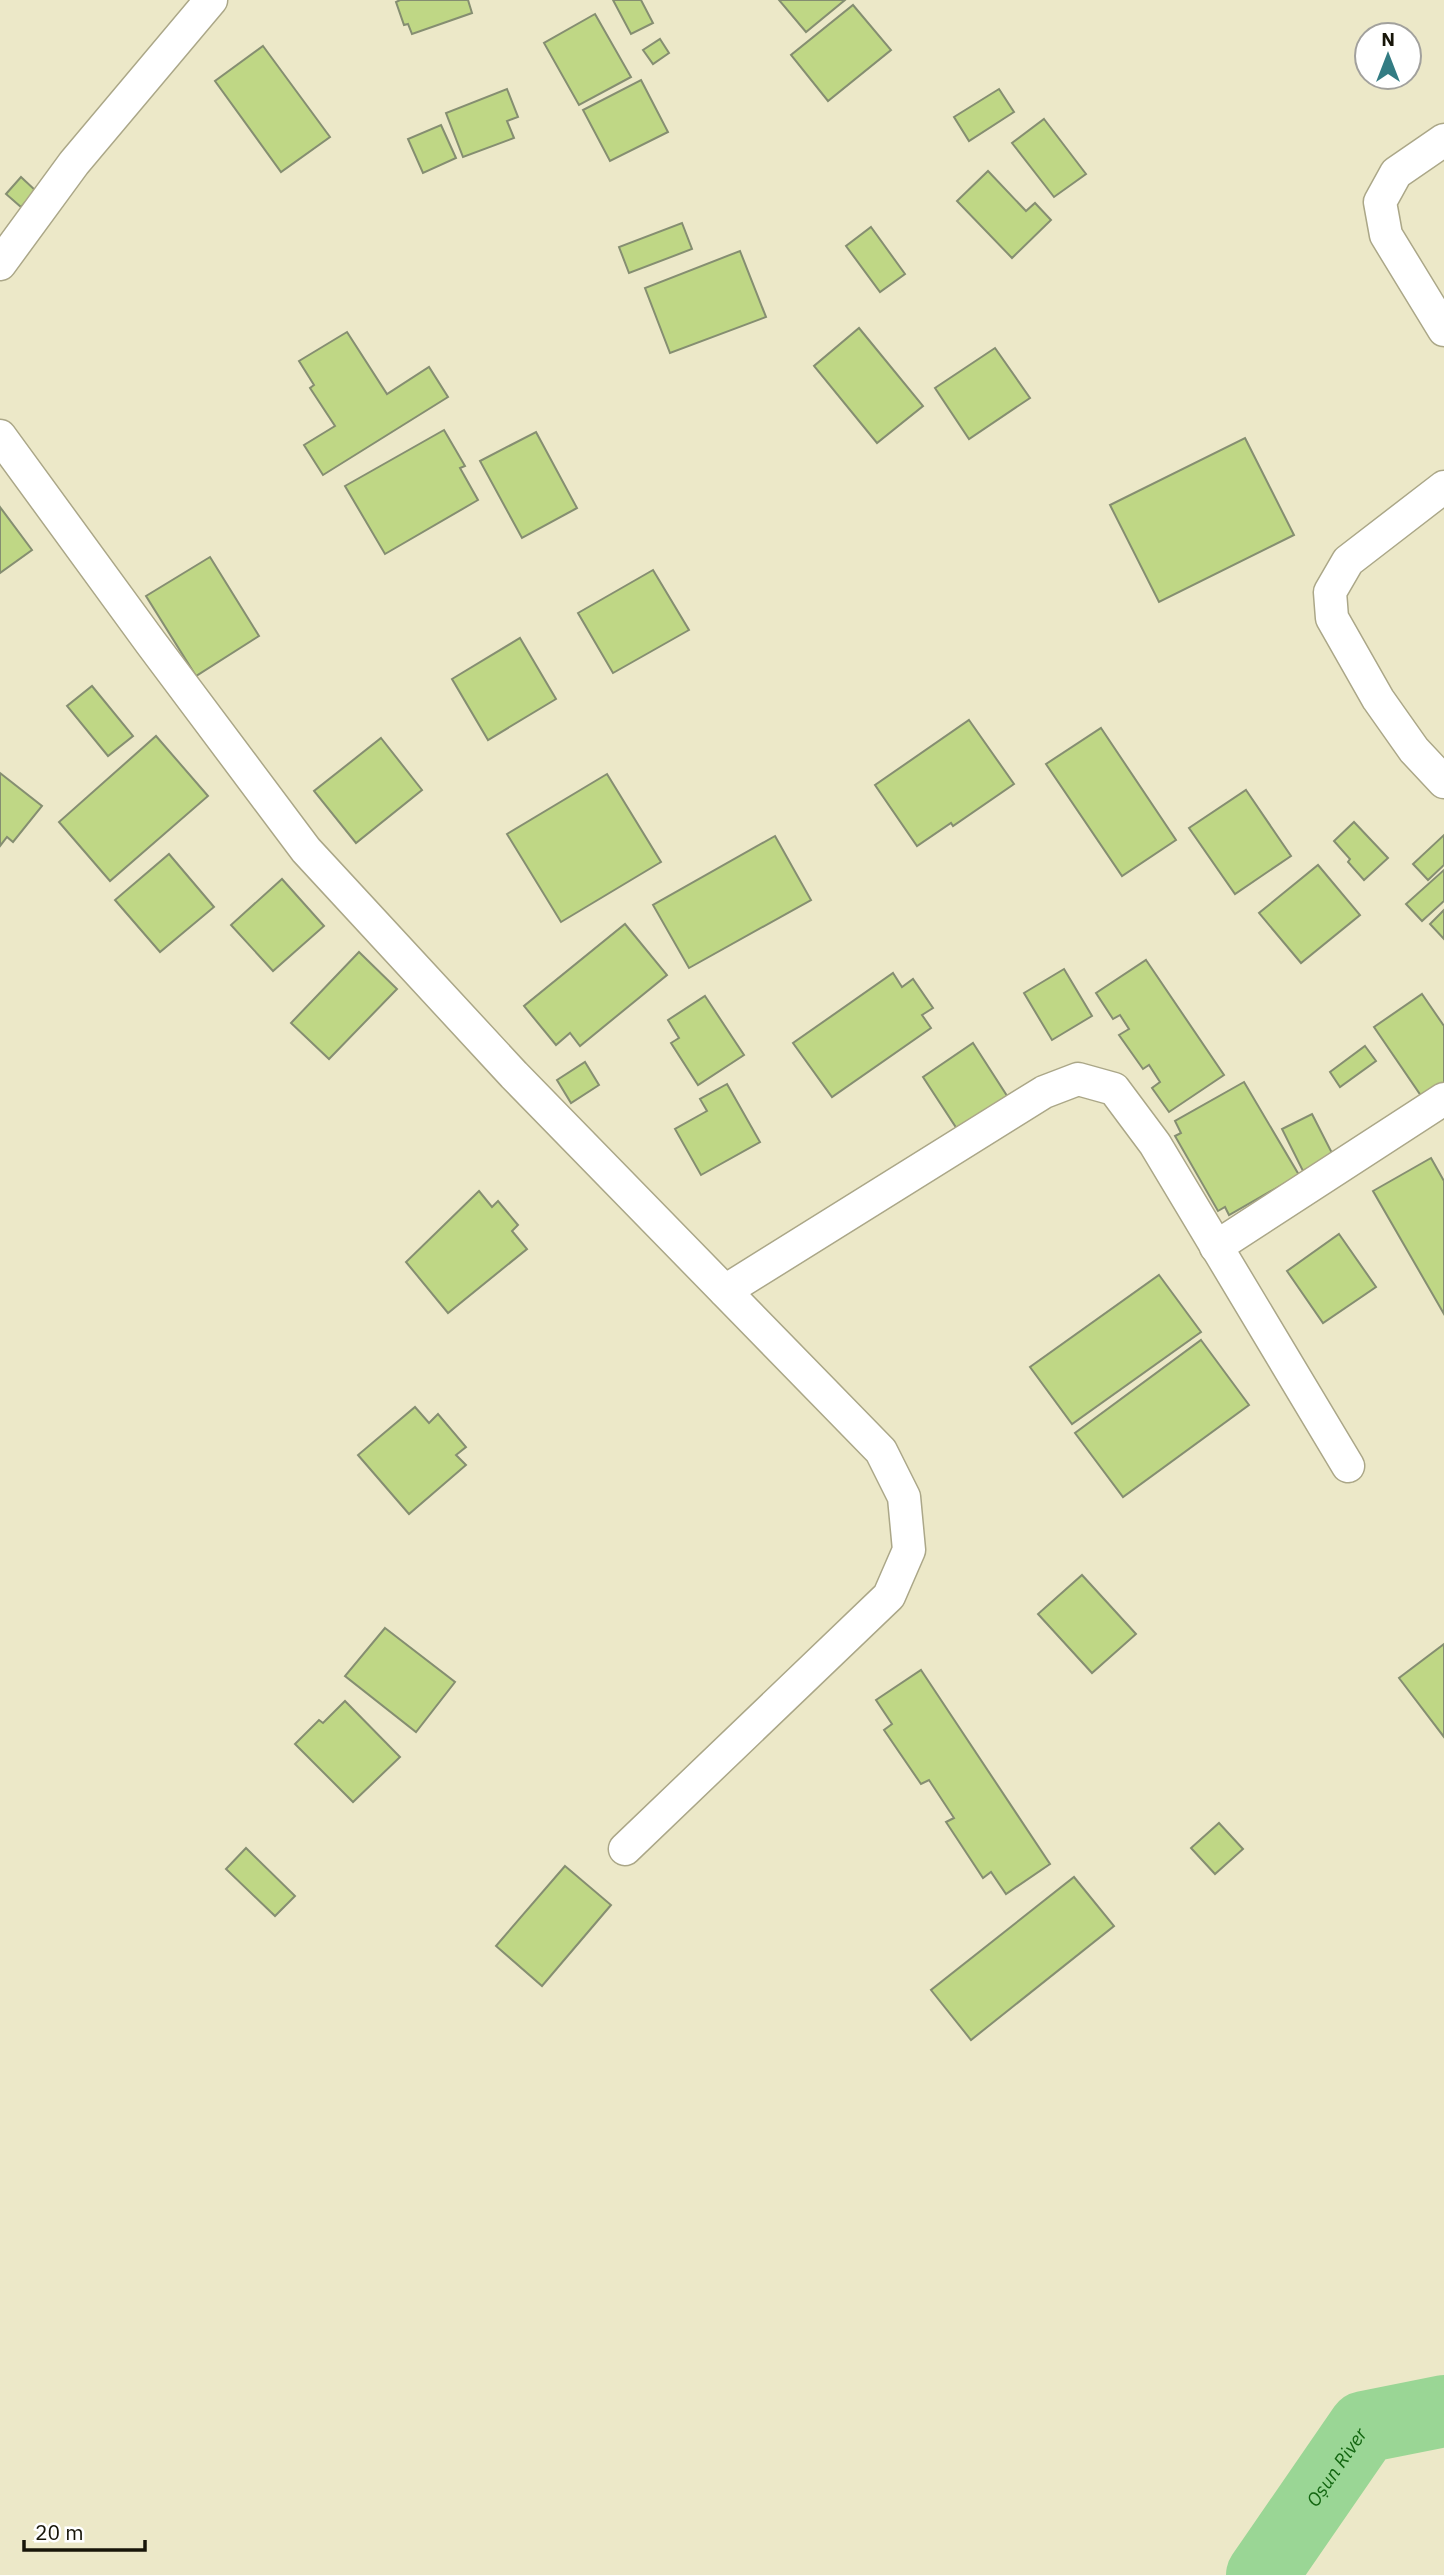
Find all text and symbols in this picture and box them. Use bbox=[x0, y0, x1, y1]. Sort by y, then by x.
north arrow bbox=[1353, 21, 1423, 91]
text: N bbox=[1381, 27, 1395, 51]
water label: Oṣun River bbox=[1301, 2422, 1372, 2511]
scale bar bbox=[24, 2508, 145, 2552]
text: 20 m bbox=[35, 2518, 84, 2546]

